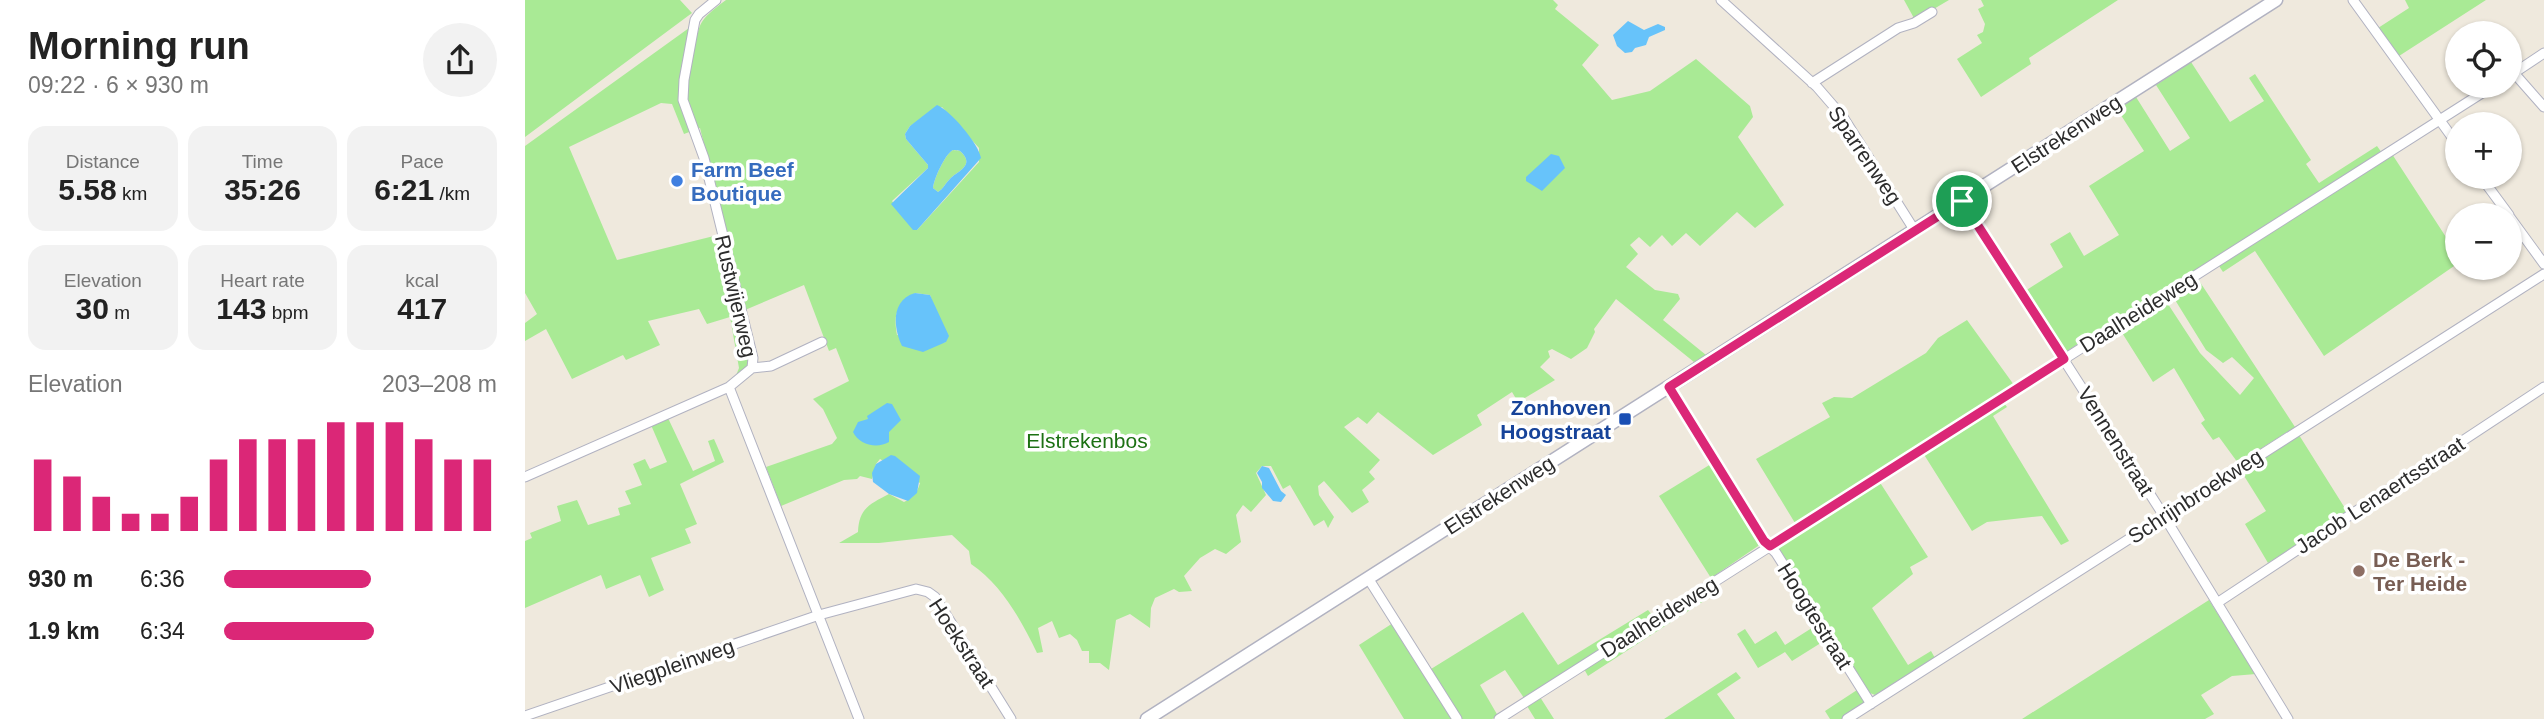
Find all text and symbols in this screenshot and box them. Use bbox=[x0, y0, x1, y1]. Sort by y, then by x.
map controls bbox=[2445, 21, 2522, 280]
button: locate bbox=[2445, 21, 2522, 98]
button: share bbox=[423, 23, 497, 97]
text: Morning run bbox=[28, 25, 250, 67]
text: 09:22 · 6 × 930 m bbox=[28, 72, 209, 98]
street label: Elstrekenweg bbox=[2007, 90, 2125, 178]
street label: Sparrenweg bbox=[1824, 102, 1906, 208]
button: + bbox=[2445, 112, 2522, 189]
text: Distance bbox=[66, 151, 140, 172]
text: Time bbox=[242, 151, 283, 172]
text: Pace bbox=[401, 151, 444, 172]
place label: Farm Beef Boutique bbox=[691, 158, 795, 205]
pin bbox=[1932, 171, 1992, 231]
text: 5.58 bbox=[58, 173, 117, 206]
text: 35:26 bbox=[224, 173, 301, 206]
text: 6:21 bbox=[374, 173, 434, 206]
marker: Farm Beef Boutique bbox=[669, 173, 685, 189]
icon: arrive bbox=[1943, 182, 1981, 220]
text: km bbox=[117, 183, 147, 204]
text: /km bbox=[434, 183, 470, 204]
button: − bbox=[2445, 203, 2522, 280]
street label: Rustwijerweg bbox=[711, 233, 761, 359]
street label: Daalheideweg bbox=[2075, 267, 2201, 357]
text: Elevation bbox=[64, 270, 142, 291]
text: Heart rate bbox=[220, 270, 305, 291]
text: kcal bbox=[405, 270, 439, 291]
text: 30 bbox=[76, 292, 109, 325]
text: 143 bbox=[216, 292, 266, 325]
text: 417 bbox=[397, 292, 447, 325]
text: m bbox=[109, 302, 130, 323]
text: bpm bbox=[266, 302, 309, 323]
text: Elevation bbox=[28, 371, 123, 397]
text: 203–208 m bbox=[382, 371, 497, 397]
street label: Vennenstraat bbox=[2073, 382, 2159, 500]
place label: Zonhoven Hoogstraat bbox=[1500, 396, 1611, 443]
marker: Zonhoven Hoogstraat bbox=[1617, 411, 1633, 427]
park label: Elstrekenbos bbox=[1026, 429, 1148, 452]
street label: Jacob Lenaertsstraat bbox=[2291, 432, 2469, 558]
street label: Schrijnbroekweg bbox=[2124, 444, 2266, 548]
street label: Elstrekenweg bbox=[1440, 451, 1558, 539]
place label: De Berk - Ter Heide bbox=[2373, 548, 2467, 595]
street label: Hoogtestraat bbox=[1773, 559, 1857, 673]
marker: De Berk - Ter Heide bbox=[2351, 563, 2367, 579]
text: 930 m bbox=[28, 566, 93, 592]
text: 6:36 bbox=[140, 566, 185, 592]
street label: Daalheideweg bbox=[1596, 572, 1722, 662]
street label: Hoekstraat bbox=[925, 594, 999, 692]
text: 1.9 km bbox=[28, 618, 100, 644]
text: 6:34 bbox=[140, 618, 185, 644]
street label: Vliegpleinweg bbox=[607, 634, 737, 698]

